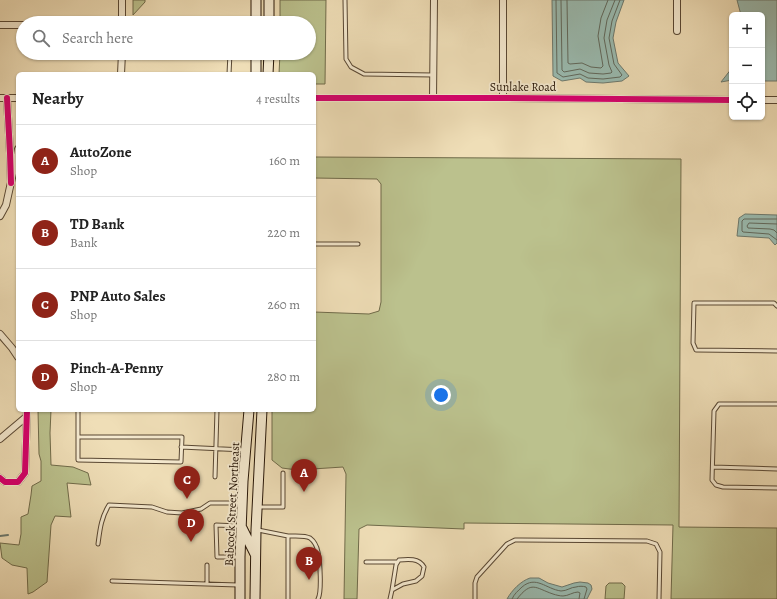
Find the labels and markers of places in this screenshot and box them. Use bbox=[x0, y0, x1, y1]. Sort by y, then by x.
pin: A bbox=[291, 459, 317, 492]
pin: C bbox=[174, 466, 200, 499]
pin: D bbox=[178, 509, 204, 542]
pin: B bbox=[296, 547, 322, 580]

